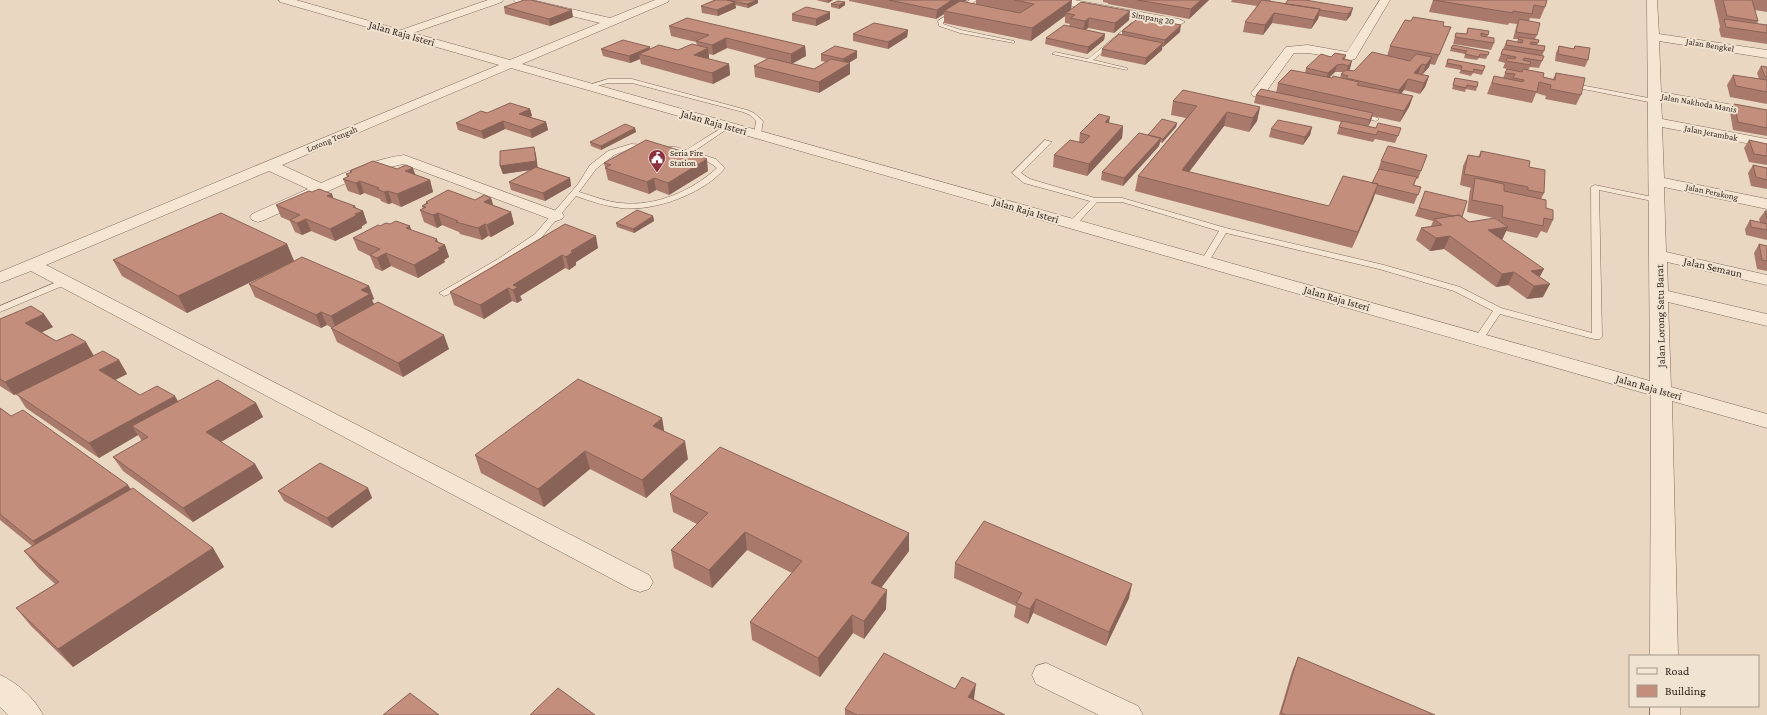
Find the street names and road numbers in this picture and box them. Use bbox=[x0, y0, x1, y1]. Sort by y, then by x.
street label: Simpang 20 bbox=[1131, 9, 1175, 27]
street label: Jalan Raja Isteri bbox=[366, 18, 436, 49]
street label: Jalan Bengkel bbox=[1684, 36, 1735, 54]
street label: Jalan Nakhoda Manis bbox=[1659, 91, 1738, 115]
street label: Jalan Raja Isteri bbox=[678, 107, 748, 138]
street label: Jalan Jerambak bbox=[1683, 123, 1739, 143]
street label: Lorong Tengah bbox=[305, 124, 359, 154]
street label: Jalan Perakong bbox=[1684, 181, 1740, 203]
street label: Jalan Raja Isteri bbox=[990, 195, 1060, 226]
street label: Jalan Semaun bbox=[1681, 254, 1744, 281]
street label: Jalan Lorong Satu Barat bbox=[1653, 264, 1668, 369]
street label: Jalan Raja Isteri bbox=[1301, 283, 1371, 314]
street label: Jalan Raja Isteri bbox=[1613, 372, 1683, 403]

